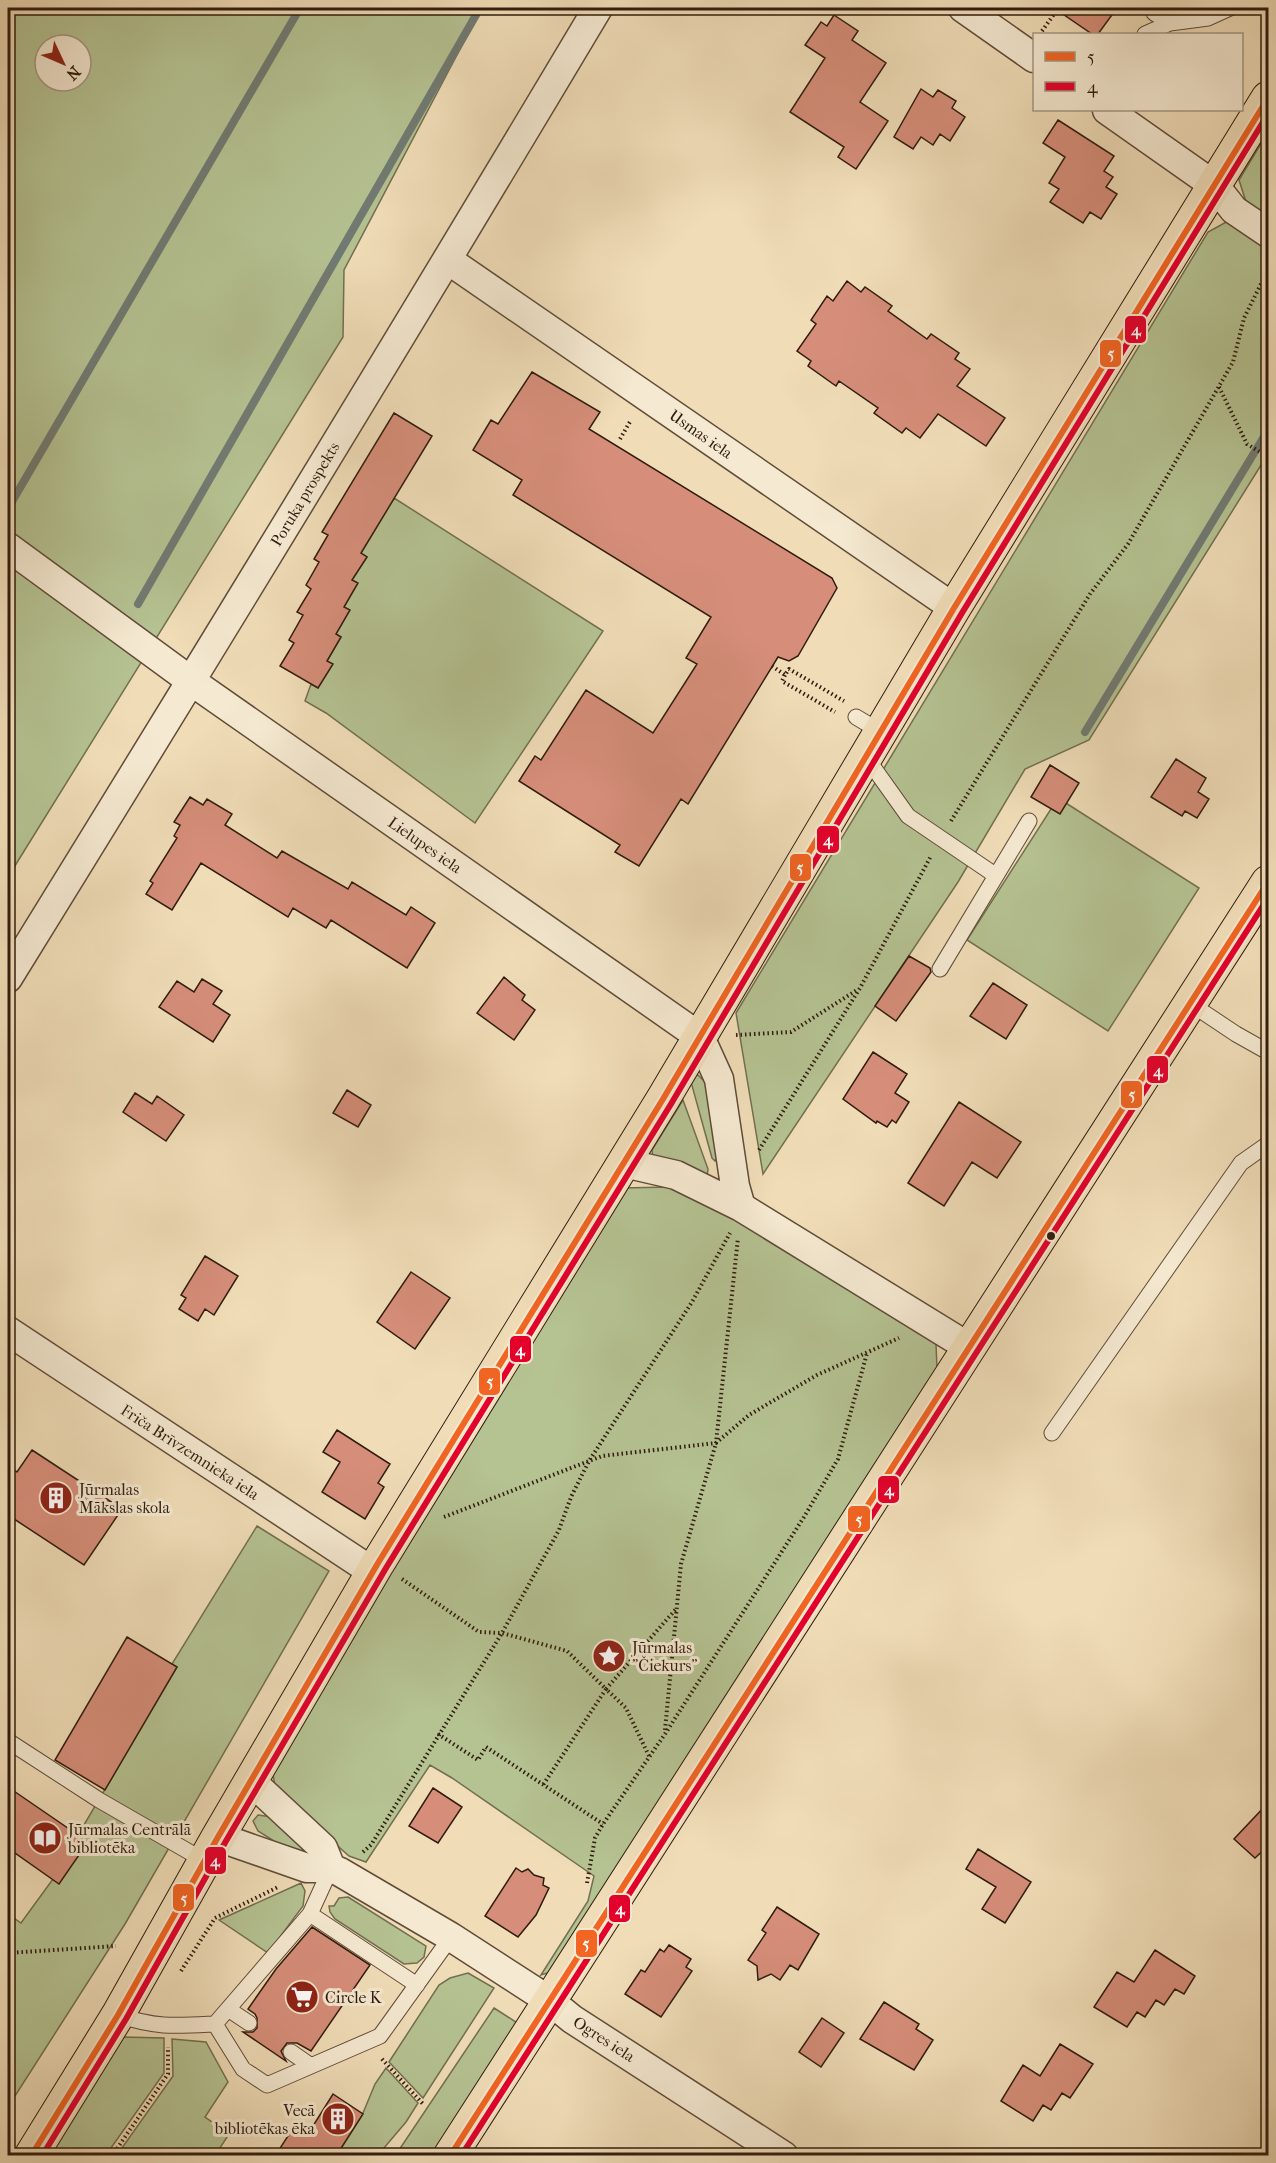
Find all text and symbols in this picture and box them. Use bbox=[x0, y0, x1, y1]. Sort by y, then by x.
north arrow bbox=[33, 33, 93, 93]
legend bbox=[1033, 33, 1243, 111]
text: 5 bbox=[1087, 47, 1095, 68]
text: N bbox=[62, 62, 84, 85]
text: 4 bbox=[1087, 77, 1098, 98]
line badge: 4 bbox=[1124, 315, 1147, 344]
text: 4 bbox=[1130, 320, 1142, 340]
line badge: 5 bbox=[1099, 339, 1122, 368]
text: 5 bbox=[1108, 344, 1115, 363]
street label: Usmas iela bbox=[666, 405, 737, 463]
street label: Poruka prospekts bbox=[266, 438, 344, 549]
street label: Lielupes iela bbox=[384, 813, 466, 878]
line badge: 4 bbox=[816, 825, 840, 854]
text: 4 bbox=[822, 830, 834, 850]
line badge: 5 bbox=[789, 853, 812, 882]
text: 5 bbox=[797, 858, 804, 877]
line badge: 4 bbox=[1146, 1055, 1169, 1084]
text: 4 bbox=[1152, 1061, 1164, 1081]
line badge: 5 bbox=[1120, 1080, 1143, 1109]
text: 5 bbox=[1129, 1085, 1136, 1104]
unlabelled marker bbox=[1045, 1230, 1057, 1242]
line badge: 4 bbox=[509, 1335, 532, 1363]
text: 4 bbox=[514, 1340, 526, 1360]
line badge: 5 bbox=[478, 1367, 501, 1396]
text: 5 bbox=[487, 1372, 494, 1391]
street label: Friča Brīvzemnieka iela bbox=[117, 1400, 263, 1504]
line badge: 4 bbox=[877, 1475, 900, 1504]
building icon: Jūrmalas Mākslas skola bbox=[38, 1480, 74, 1516]
place label: Jūrmalas Mākslas skola bbox=[77, 1480, 171, 1517]
text: 4 bbox=[883, 1480, 895, 1500]
line badge: 5 bbox=[847, 1505, 871, 1533]
text: 5 bbox=[856, 1510, 863, 1529]
place icon: Jūrmalas "Čiekurs" bbox=[591, 1638, 627, 1674]
place label: Jūrmalas "Čiekurs" bbox=[630, 1638, 698, 1675]
library icon: Jūrmalas Centrālā bibliotēka bbox=[27, 1820, 63, 1856]
place label: Jūrmalas Centrālā bibliotēka bbox=[66, 1820, 192, 1857]
line badge: 4 bbox=[204, 1846, 227, 1875]
text: 4 bbox=[209, 1851, 221, 1871]
line badge: 5 bbox=[172, 1883, 195, 1912]
text: 5 bbox=[181, 1889, 188, 1908]
line badge: 4 bbox=[608, 1894, 631, 1923]
text: 4 bbox=[614, 1899, 626, 1919]
line badge: 5 bbox=[575, 1929, 598, 1958]
text: 5 bbox=[583, 1934, 590, 1953]
supermarket icon: Circle K bbox=[284, 1979, 320, 2015]
place label: Circle K bbox=[325, 1988, 383, 2007]
street label: Ogres iela bbox=[570, 2012, 639, 2066]
place label: Vecā bibliotēkas ēka bbox=[214, 2101, 316, 2138]
building icon: Vecā bibliotēkas ēka bbox=[320, 2101, 356, 2137]

